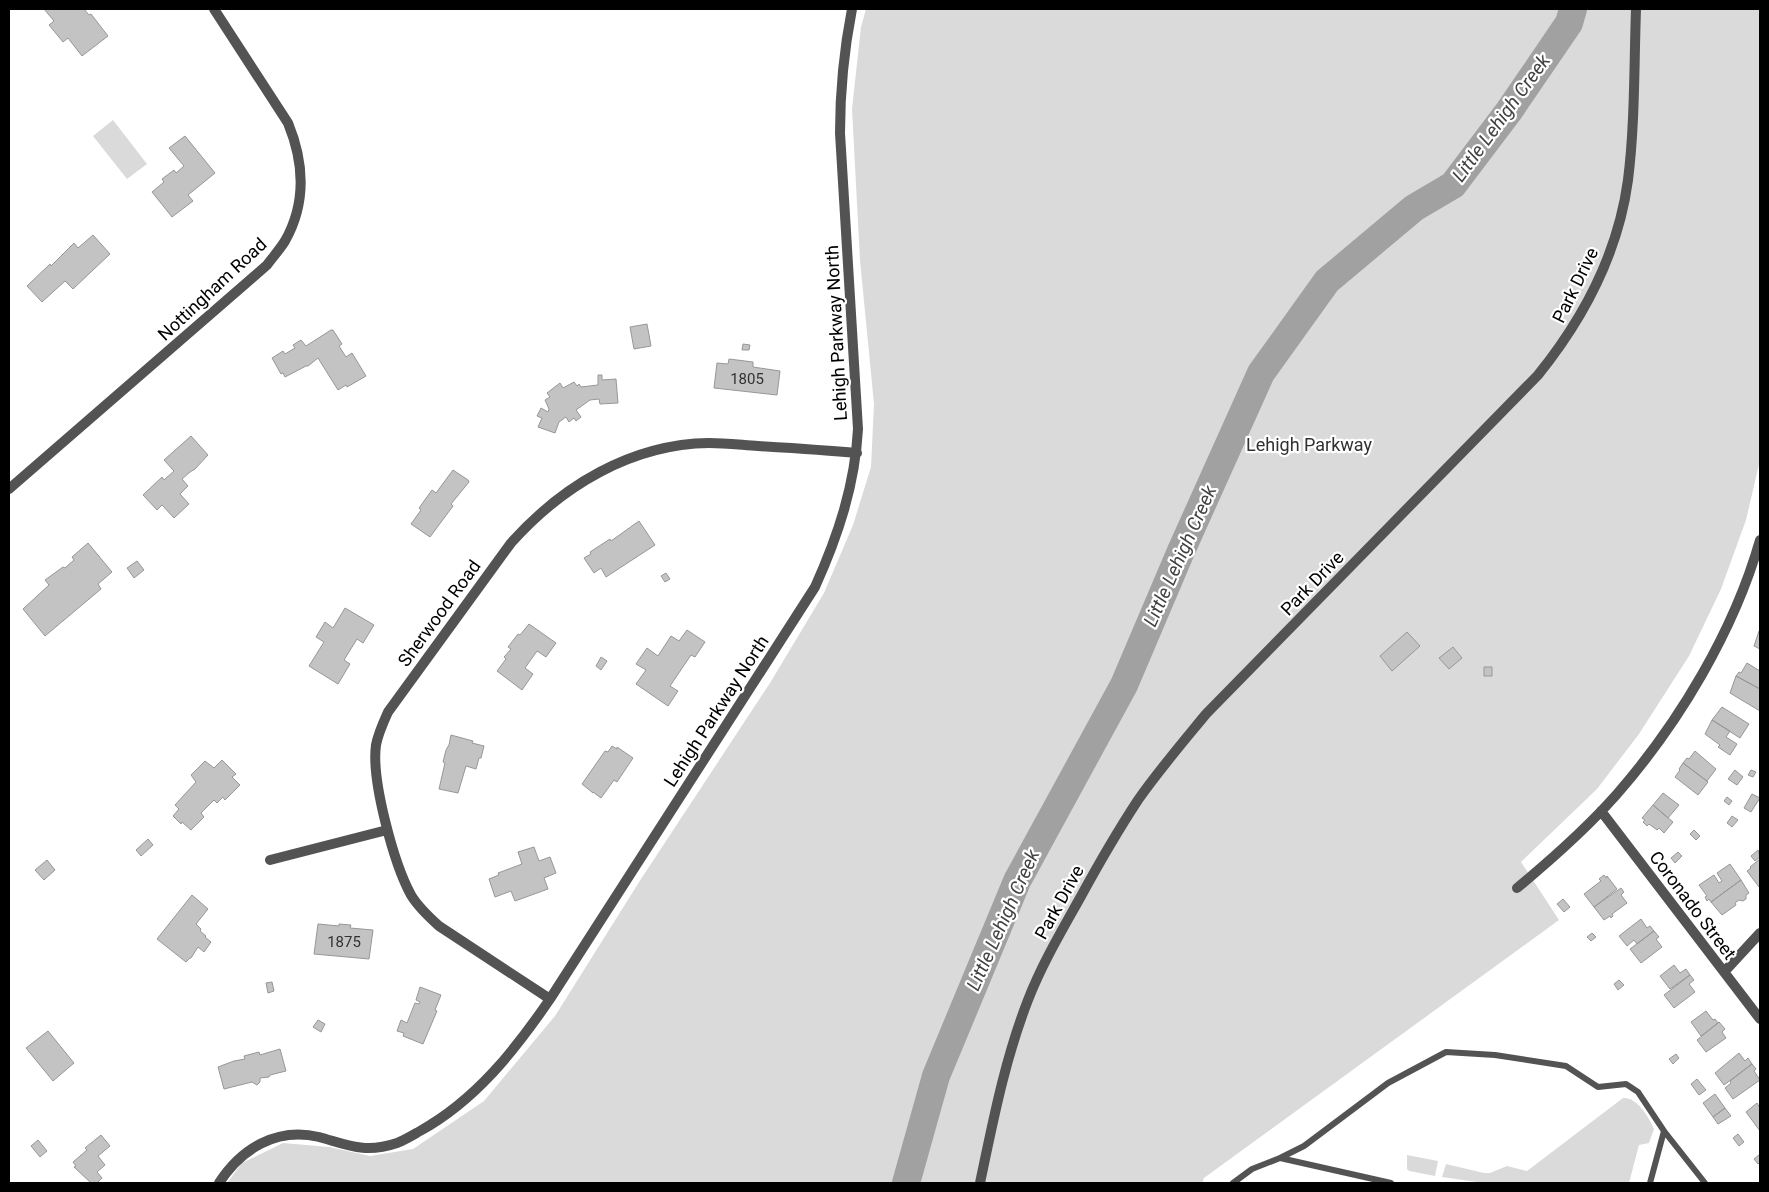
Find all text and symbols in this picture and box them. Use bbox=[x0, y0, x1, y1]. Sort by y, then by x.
water label: Little Lehigh Creek bbox=[1447, 49, 1555, 186]
street label: Nottingham Road bbox=[153, 233, 271, 345]
street label: Park Drive bbox=[1548, 244, 1602, 326]
street label: Lehigh Parkway North bbox=[821, 245, 851, 421]
house number: 1805 bbox=[730, 370, 764, 388]
park label: Lehigh Parkway bbox=[1246, 434, 1372, 455]
water label: Little Lehigh Creek bbox=[1139, 481, 1222, 630]
street label: Park Drive bbox=[1276, 547, 1348, 619]
street label: Sherwood Road bbox=[393, 556, 485, 670]
street label: Lehigh Parkway North bbox=[659, 632, 773, 790]
water label: Little Lehigh Creek bbox=[962, 845, 1045, 994]
street label: Coronado Street bbox=[1645, 847, 1741, 963]
street label: Park Drive bbox=[1030, 861, 1088, 943]
house number: 1875 bbox=[327, 933, 361, 951]

